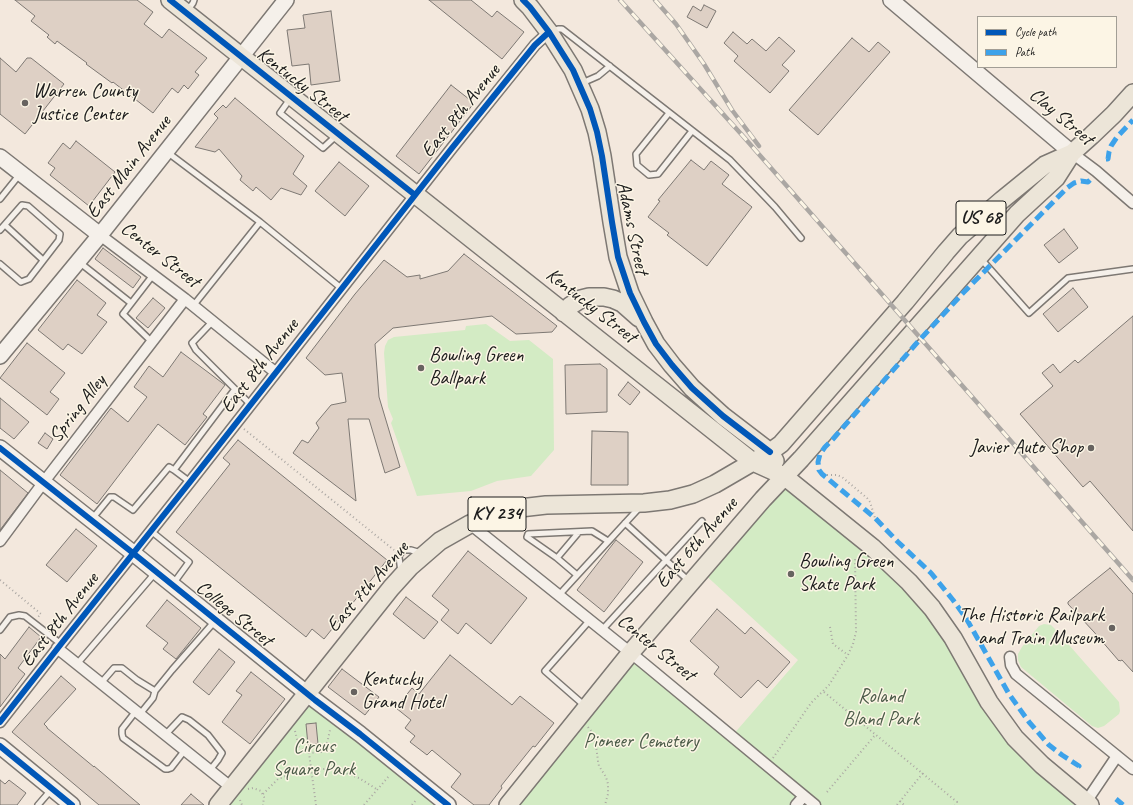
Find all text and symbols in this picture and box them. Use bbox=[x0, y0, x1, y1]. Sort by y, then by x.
legend bbox=[977, 16, 1117, 68]
text: Cycle path bbox=[1015, 24, 1057, 40]
street label: Kentucky Street bbox=[252, 42, 352, 128]
text: Path bbox=[1015, 44, 1035, 60]
street label: East 8th Avenue bbox=[416, 60, 506, 162]
place label: Warren County Justice Center bbox=[33, 80, 137, 127]
street label: Clay Street bbox=[1024, 83, 1098, 151]
marker: Warren County Justice Center bbox=[20, 98, 30, 108]
street label: East Main Avenue bbox=[81, 111, 177, 223]
street label: Adams Street bbox=[610, 179, 654, 277]
road number: US 68 bbox=[956, 201, 1006, 235]
street label: Center Street bbox=[116, 217, 204, 293]
street label: Kentucky Street bbox=[541, 263, 641, 349]
street label: East 8th Avenue bbox=[216, 314, 304, 418]
place label: Bowling Green Ballpark bbox=[429, 344, 524, 391]
marker: Bowling Green Ballpark bbox=[416, 363, 426, 373]
street label: Spring Alley bbox=[44, 370, 112, 448]
place label: Javier Auto Shop bbox=[970, 436, 1083, 460]
marker: Javier Auto Shop bbox=[1086, 443, 1096, 453]
street label: East 6th Avenue bbox=[651, 492, 743, 594]
road number: KY 234 bbox=[468, 497, 526, 531]
street label: East 7th Avenue bbox=[322, 536, 414, 638]
place label: Bowling Green Skate Park bbox=[799, 550, 894, 597]
street label: East 8th Avenue bbox=[16, 568, 104, 672]
marker: Bowling Green Skate Park bbox=[786, 569, 796, 579]
street label: College Street bbox=[191, 576, 277, 652]
place label: The Historic Railpark and Train Museum bbox=[959, 604, 1104, 651]
street label: Center Street bbox=[612, 609, 700, 687]
marker: The Historic Railpark and Train Museum bbox=[1107, 623, 1117, 633]
place label: Kentucky Grand Hotel bbox=[362, 668, 444, 715]
park label: Roland Bland Park bbox=[843, 685, 919, 732]
marker: Kentucky Grand Hotel bbox=[349, 687, 359, 697]
park label: Pioneer Cemetery bbox=[583, 730, 699, 754]
park label: Circus Square Park bbox=[273, 735, 355, 782]

